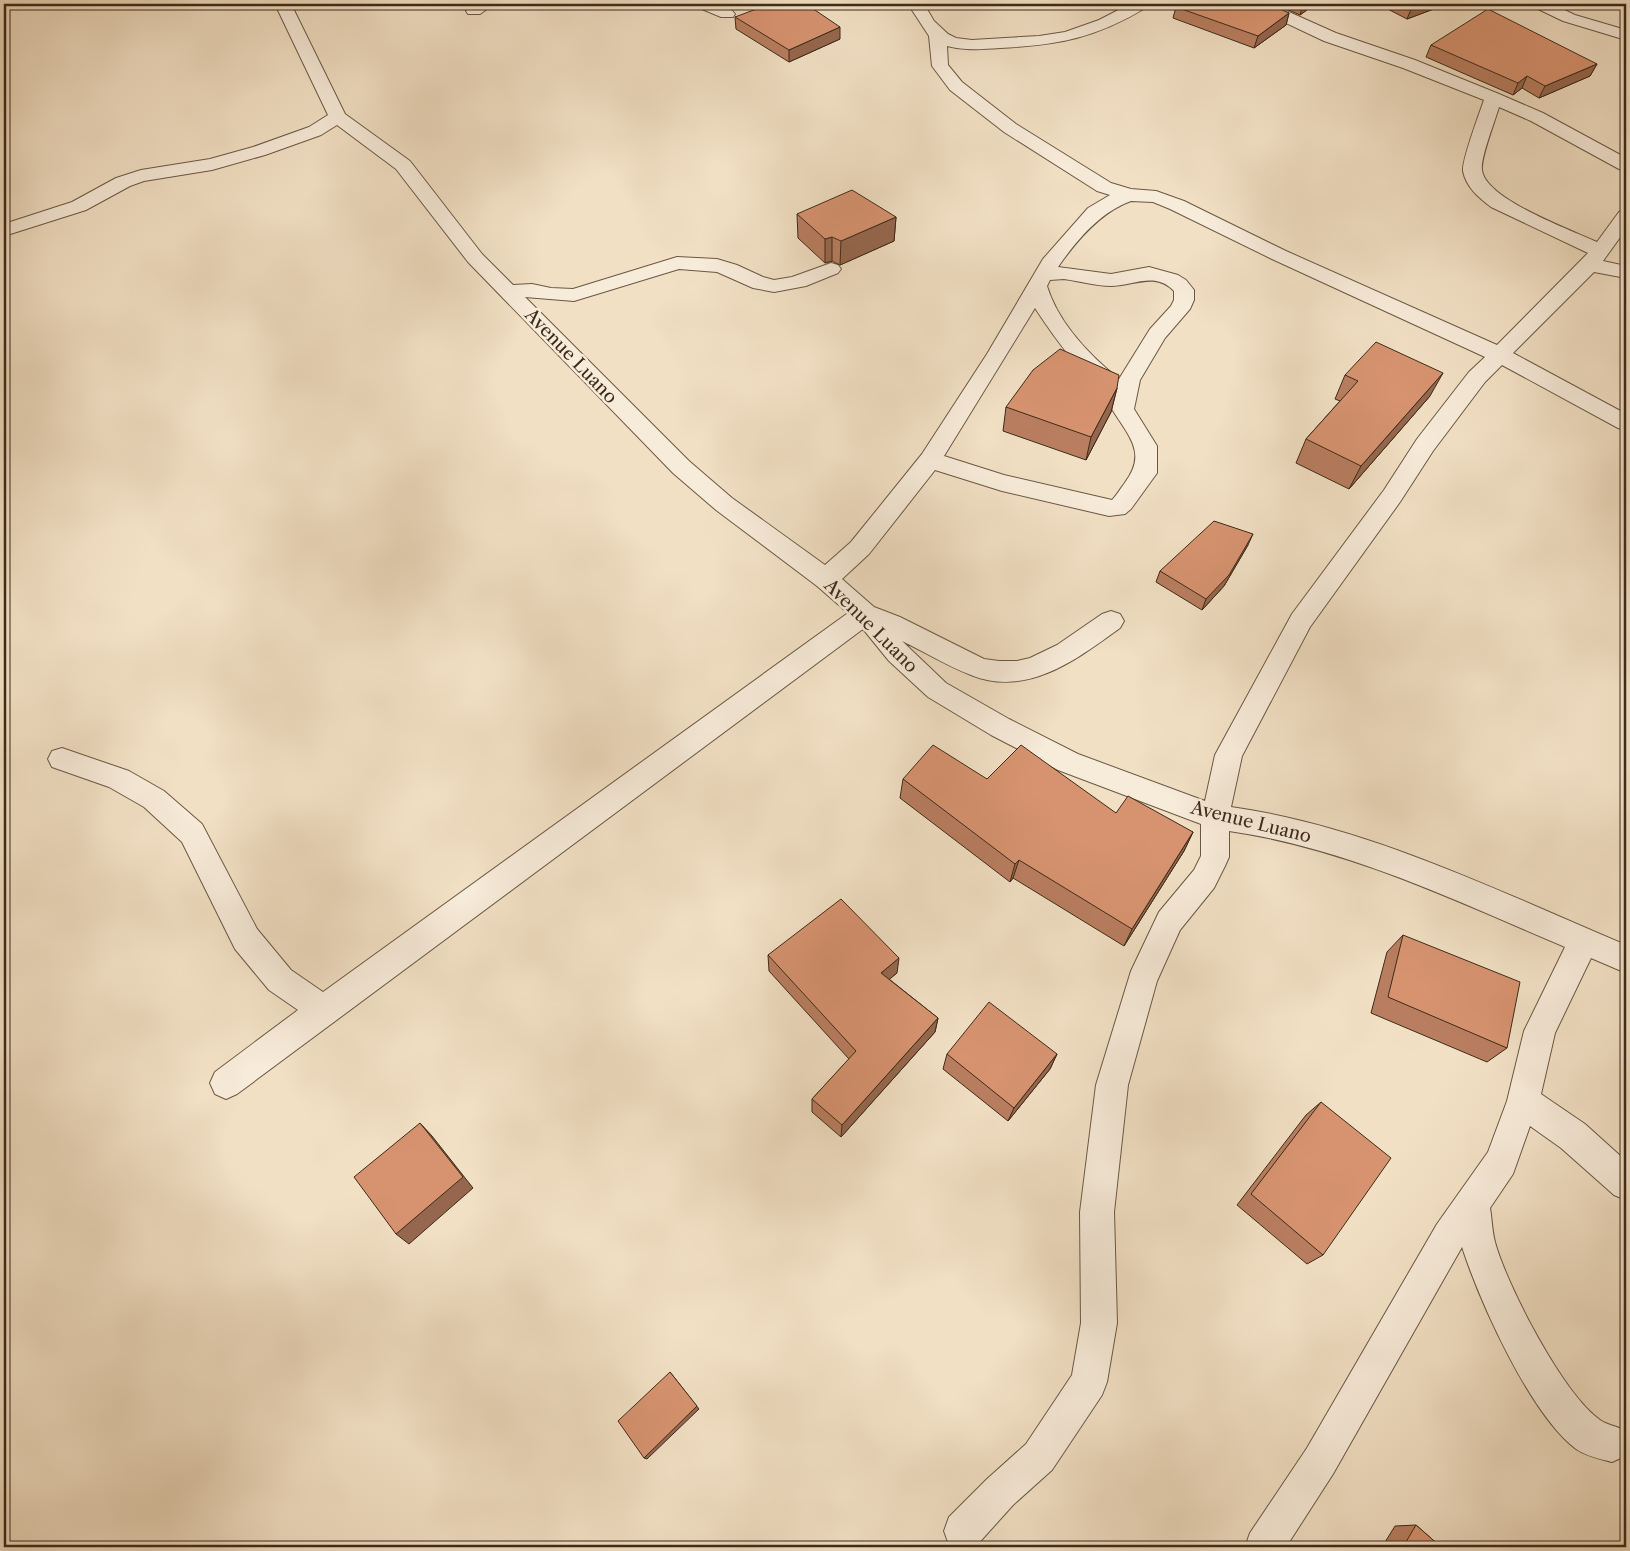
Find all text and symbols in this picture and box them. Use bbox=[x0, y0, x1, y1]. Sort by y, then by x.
street label: Avenue Luano bbox=[520, 303, 622, 408]
street label: Avenue Luano bbox=[819, 574, 922, 677]
street label: Avenue Luano bbox=[1187, 796, 1314, 848]

